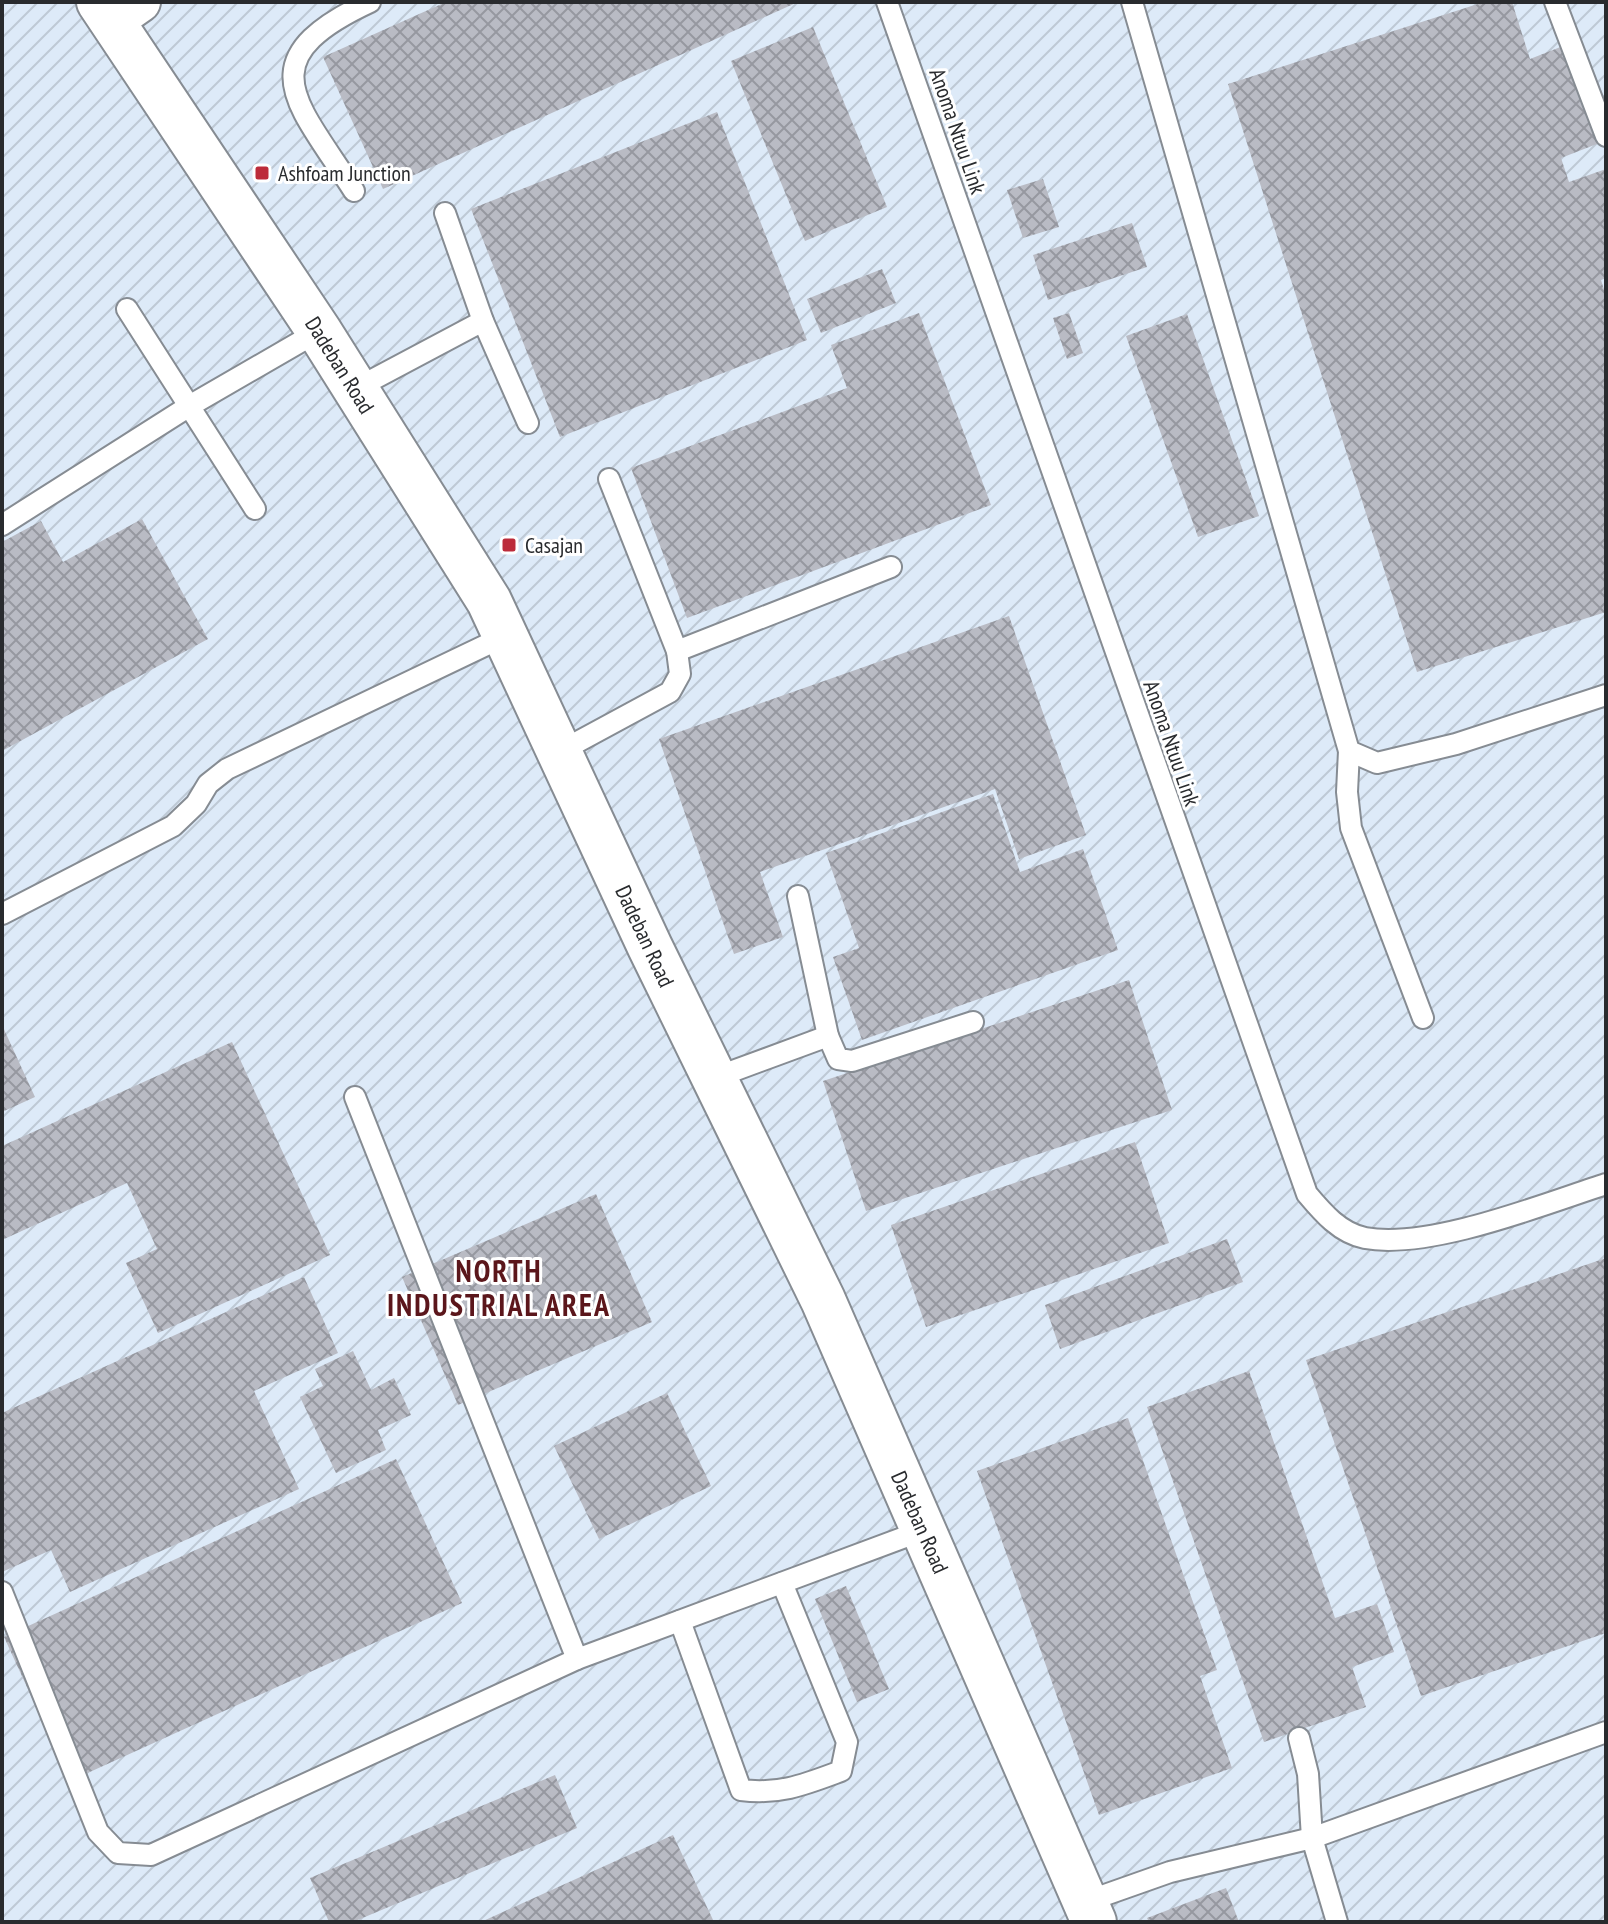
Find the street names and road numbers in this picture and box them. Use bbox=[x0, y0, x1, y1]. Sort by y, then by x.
street label: Anoma Ntuu Link bbox=[923, 64, 993, 198]
street label: Dadeban Road bbox=[299, 311, 381, 419]
street label: Anoma Ntuu Link bbox=[1137, 676, 1207, 810]
street label: Dadeban Road bbox=[609, 881, 681, 991]
street label: Dadeban Road bbox=[885, 1466, 955, 1578]

